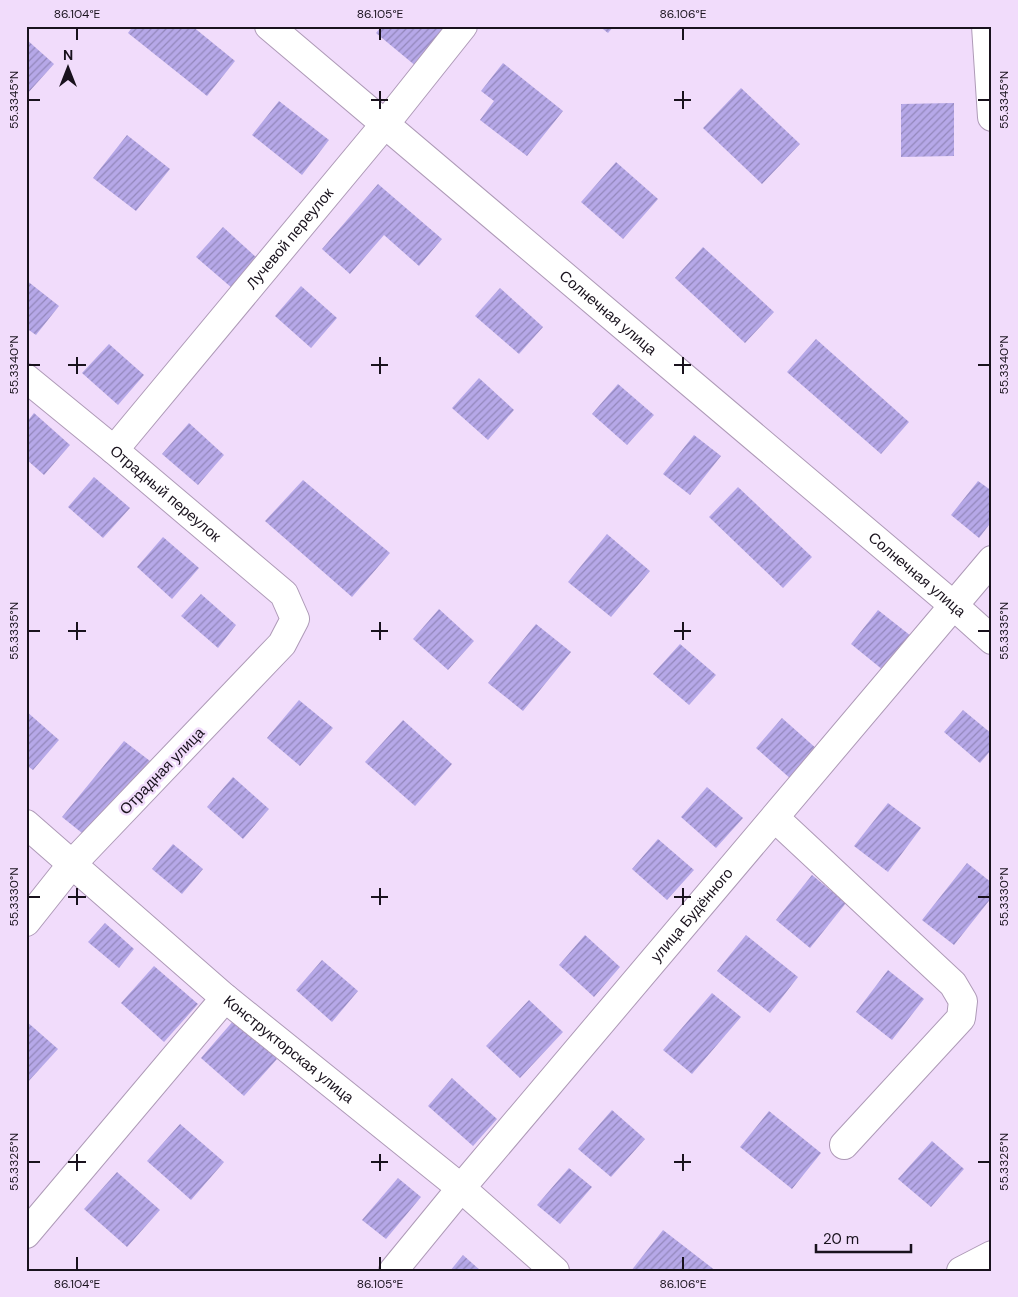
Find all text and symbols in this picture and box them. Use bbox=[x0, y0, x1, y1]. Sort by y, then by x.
text: 86.104°E bbox=[54, 6, 101, 22]
text: 86.105°E bbox=[357, 6, 404, 22]
text: 86.106°E bbox=[660, 6, 707, 22]
north arrow bbox=[42, 42, 92, 92]
text: N bbox=[63, 46, 73, 64]
text: 55.3345°N bbox=[6, 71, 22, 129]
text: 55.3345°N bbox=[996, 71, 1012, 129]
street label: Лучевой переулок bbox=[242, 183, 338, 293]
street label: Солнечная улица bbox=[555, 266, 661, 360]
text: 55.3340°N bbox=[6, 335, 22, 395]
text: 55.3340°N bbox=[996, 335, 1012, 395]
street label: Отрадный переулок bbox=[106, 441, 225, 546]
street label: Солнечная улица bbox=[864, 528, 970, 622]
text: 55.3335°N bbox=[6, 602, 22, 660]
text: 55.3335°N bbox=[996, 602, 1012, 660]
street label: Отрадная улица bbox=[115, 723, 209, 819]
street label: улица Будённого bbox=[646, 864, 737, 966]
text: 55.3330°N bbox=[6, 868, 22, 926]
text: 55.3330°N bbox=[996, 868, 1012, 926]
street label: Конструкторская улица bbox=[219, 991, 358, 1108]
text: 55.3325°N bbox=[6, 1133, 22, 1191]
text: 55.3325°N bbox=[996, 1133, 1012, 1191]
scale bar bbox=[816, 1222, 910, 1254]
text: 20 m bbox=[823, 1229, 859, 1249]
text: 86.104°E bbox=[54, 1276, 101, 1292]
text: 86.105°E bbox=[357, 1276, 404, 1292]
text: 86.106°E bbox=[660, 1276, 707, 1292]

